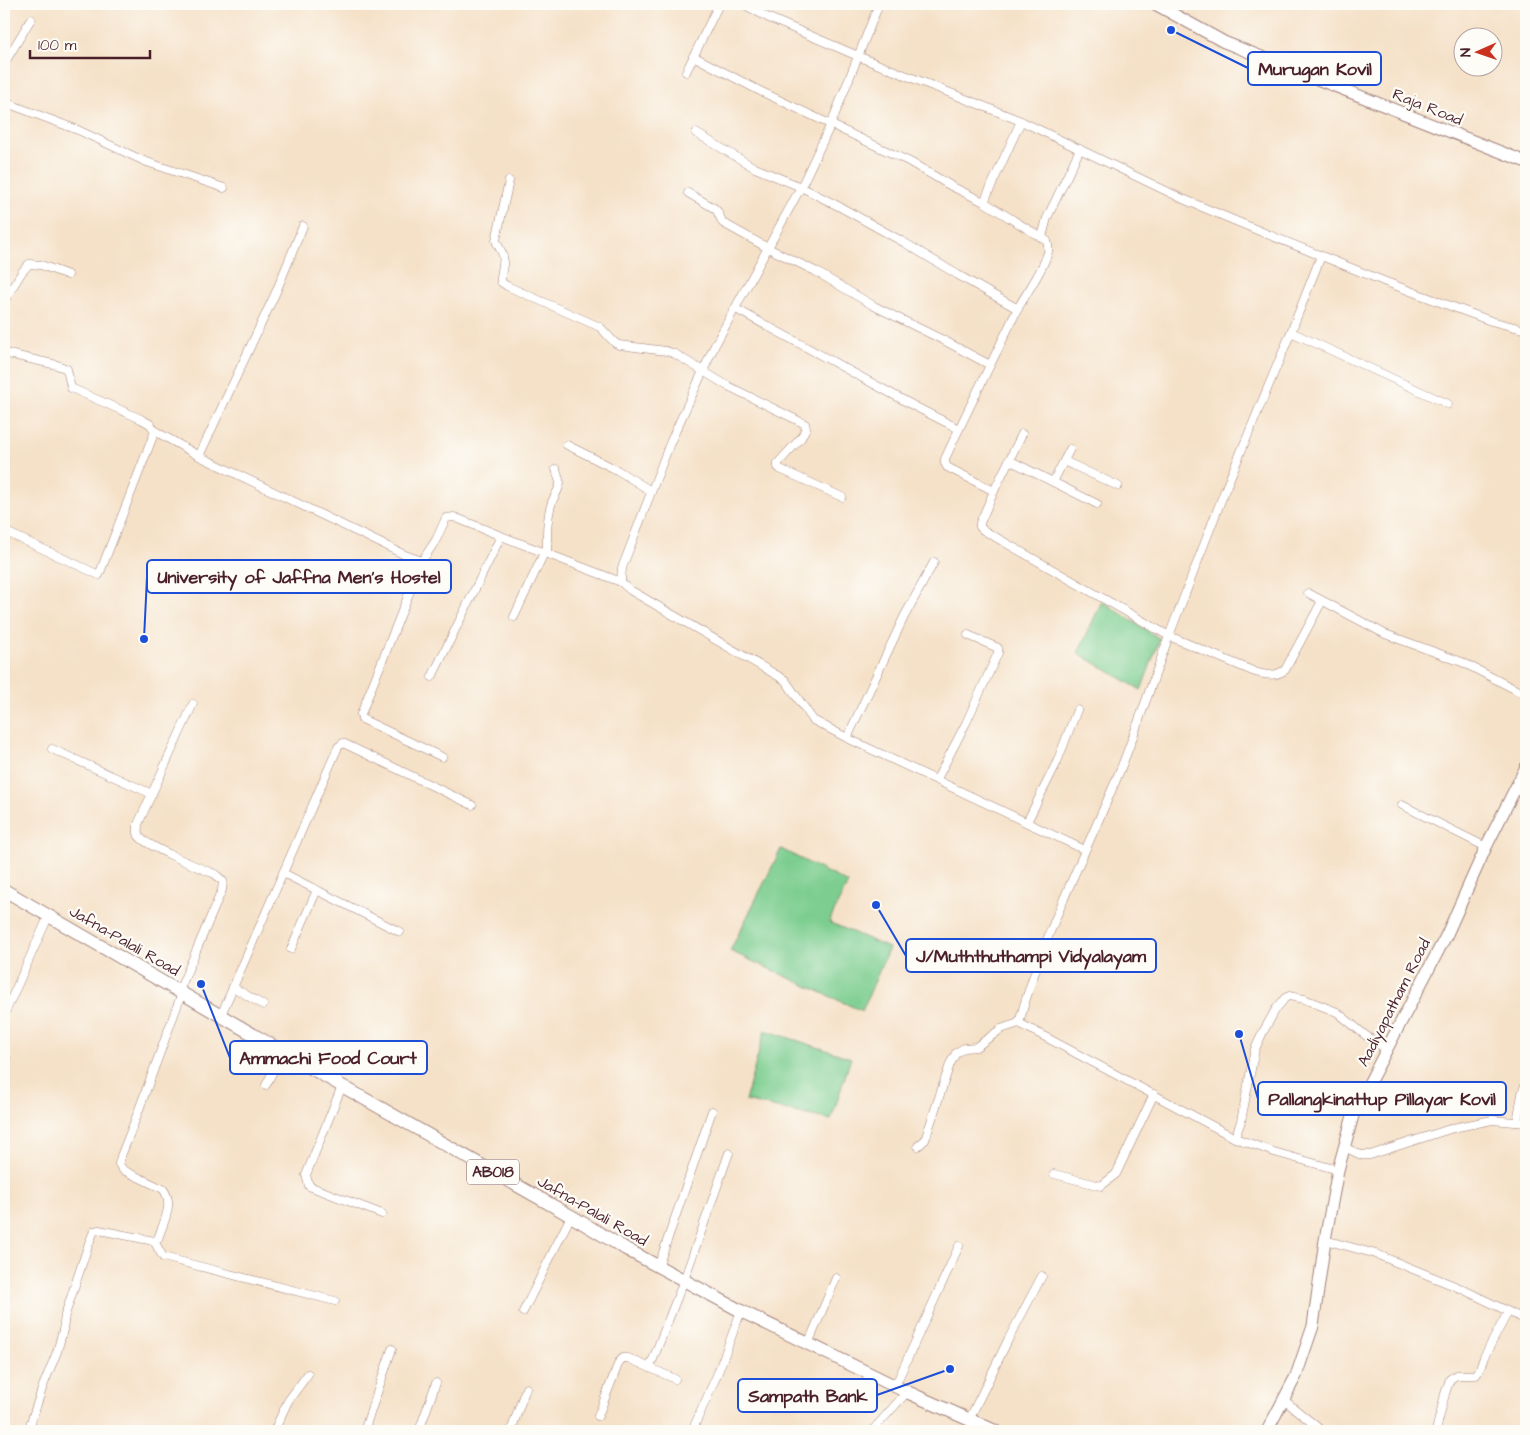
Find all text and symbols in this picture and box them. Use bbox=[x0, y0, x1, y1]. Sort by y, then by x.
scale bar bbox=[30, 28, 150, 60]
north arrow bbox=[1452, 28, 1502, 78]
text: 100 m bbox=[38, 35, 77, 56]
text: N bbox=[1456, 47, 1476, 57]
callout: Murugan Kovil bbox=[1248, 52, 1381, 85]
text: Murugan Kovil bbox=[1258, 57, 1372, 83]
street label: Raja Road bbox=[1389, 83, 1466, 131]
callout: University of Jaffna Men's Hostel bbox=[147, 560, 451, 593]
text: University of Jaffna Men's Hostel bbox=[157, 565, 441, 591]
street label: Jafna-Palali Road bbox=[65, 900, 184, 981]
street label: Aadiyapatham Road bbox=[1352, 935, 1437, 1071]
callout: J/Muththuthampi Vidyalayam bbox=[906, 939, 1156, 972]
text: J/Muththuthampi Vidyalayam bbox=[915, 944, 1147, 970]
callout: Ammachi Food Court bbox=[230, 1041, 427, 1074]
text: Ammachi Food Court bbox=[239, 1046, 417, 1071]
callout: Pallangkinattup Pillayar Kovil bbox=[1258, 1082, 1506, 1115]
text: Pallangkinattup Pillayar Kovil bbox=[1268, 1087, 1496, 1113]
road number: AB018 bbox=[467, 1160, 519, 1184]
street label: Jafna-Palali Road bbox=[533, 1170, 652, 1251]
callout: Sampath Bank bbox=[738, 1379, 877, 1412]
text: Sampath Bank bbox=[747, 1384, 869, 1409]

